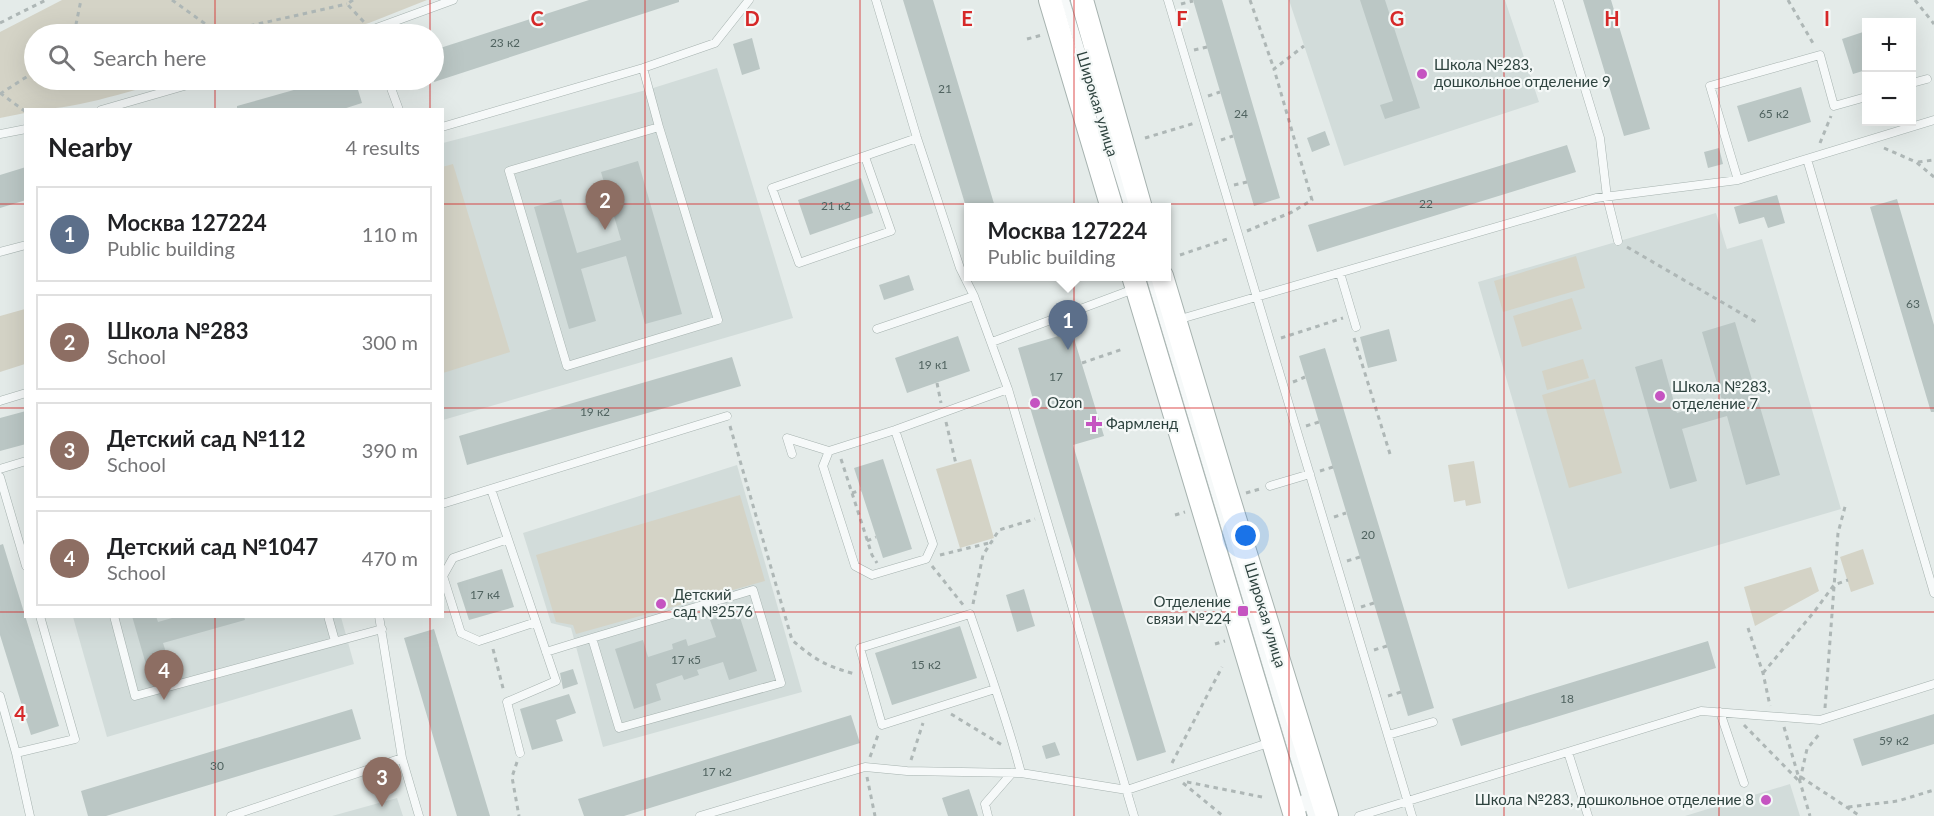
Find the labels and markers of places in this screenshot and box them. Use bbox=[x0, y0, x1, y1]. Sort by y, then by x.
place label: Школа №283, дошкольное отделение 9 bbox=[1434, 55, 1611, 90]
marker: Школа №283, дошкольное отделение 9 bbox=[1415, 67, 1429, 81]
pin: 2 bbox=[586, 180, 624, 230]
pin: 1 bbox=[1048, 300, 1088, 350]
place label: Школа №283, отделение 7 bbox=[1672, 377, 1771, 412]
marker: Школа №283, отделение 7 bbox=[1653, 389, 1667, 403]
place label: Ozon bbox=[1047, 393, 1082, 411]
marker: Ozon bbox=[1028, 396, 1042, 410]
place label: Фармленд bbox=[1106, 414, 1178, 432]
marker: Фармленд bbox=[1087, 417, 1101, 431]
place label: Детский сад №2576 bbox=[673, 585, 753, 620]
place label: Отделение связи №224 bbox=[1146, 592, 1231, 627]
marker: Детский сад №2576 bbox=[654, 597, 668, 611]
marker: Отделение связи №224 bbox=[1236, 604, 1250, 618]
pin: 4 bbox=[144, 650, 184, 700]
pin: 3 bbox=[362, 758, 401, 807]
place label: Школа №283, дошкольное отделение 8 bbox=[1475, 790, 1754, 808]
marker: Школа №283, дошкольное отделение 8 bbox=[1759, 793, 1773, 807]

